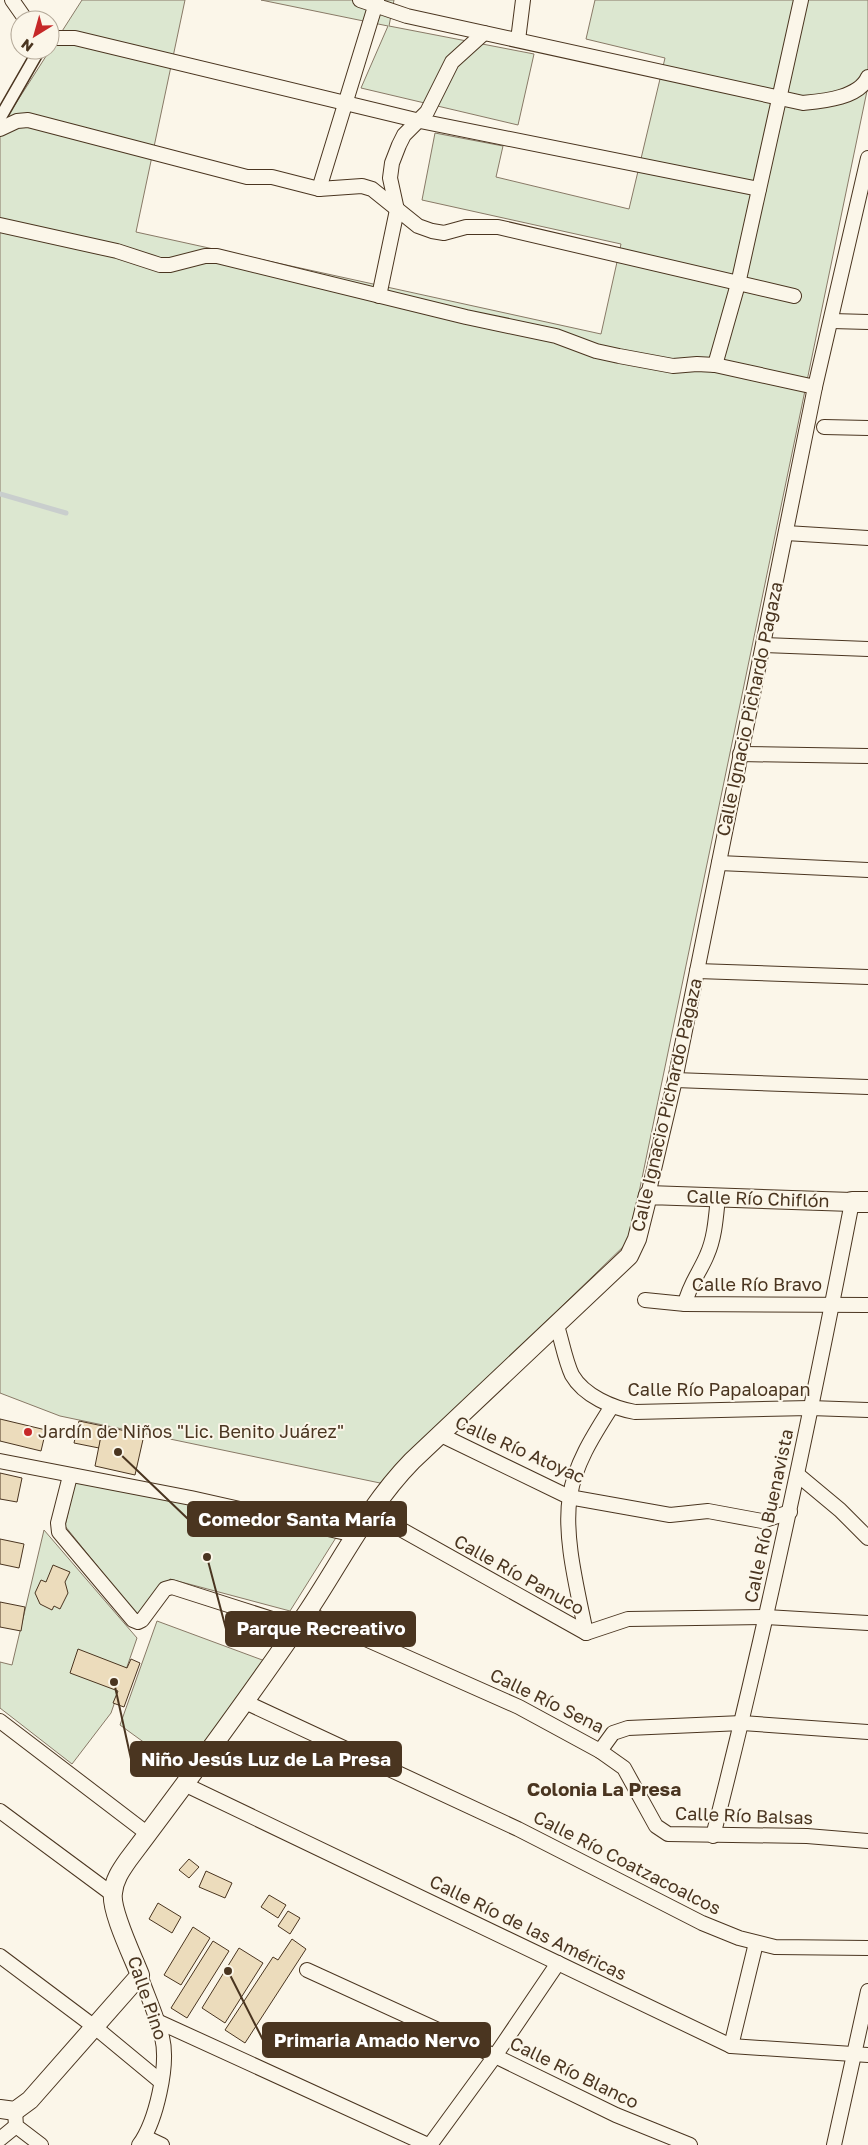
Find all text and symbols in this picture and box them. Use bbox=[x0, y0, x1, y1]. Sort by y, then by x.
north arrow bbox=[10, 10, 60, 60]
text: N bbox=[18, 36, 36, 56]
street label: Calle Ignacio Pichardo Pagaza bbox=[711, 579, 787, 838]
street label: Calle Ignacio Pichardo Pagaza bbox=[626, 976, 706, 1234]
street label: Calle Río Chiflón bbox=[686, 1185, 830, 1211]
street label: Calle Río Bravo bbox=[692, 1273, 822, 1295]
street label: Calle Río Papaloapan bbox=[628, 1378, 810, 1400]
street label: Calle Río Atoyac bbox=[452, 1411, 589, 1488]
place label: Jardín de Niños "Lic. Benito Juárez" bbox=[38, 1420, 344, 1442]
marker: Jardín de Niños "Lic. Benito Juárez" bbox=[22, 1426, 34, 1438]
street label: Calle Río Buenavista bbox=[739, 1427, 797, 1605]
callout: Comedor Santa María bbox=[188, 1502, 406, 1536]
text: Comedor Santa María bbox=[198, 1507, 396, 1530]
street label: Calle Río Panuco bbox=[451, 1529, 588, 1619]
callout: Parque Recreativo bbox=[226, 1612, 415, 1646]
text: Parque Recreativo bbox=[236, 1616, 406, 1639]
street label: Calle Río Sena bbox=[487, 1663, 608, 1737]
callout: Niño Jesús Luz de La Presa bbox=[131, 1742, 401, 1776]
text: Niño Jesús Luz de La Presa bbox=[141, 1747, 391, 1770]
district label: Colonia La Presa bbox=[527, 1777, 681, 1800]
street label: Calle Río Balsas bbox=[675, 1802, 814, 1828]
street label: Calle Río Coatzacoalcos bbox=[530, 1805, 725, 1919]
street label: Calle Río de las Américas bbox=[426, 1870, 631, 1985]
street label: Calle Pino bbox=[123, 1953, 173, 2042]
callout: Primaria Amado Nervo bbox=[263, 2023, 490, 2057]
text: Primaria Amado Nervo bbox=[274, 2028, 480, 2051]
street label: Calle Río Blanco bbox=[506, 2031, 643, 2113]

